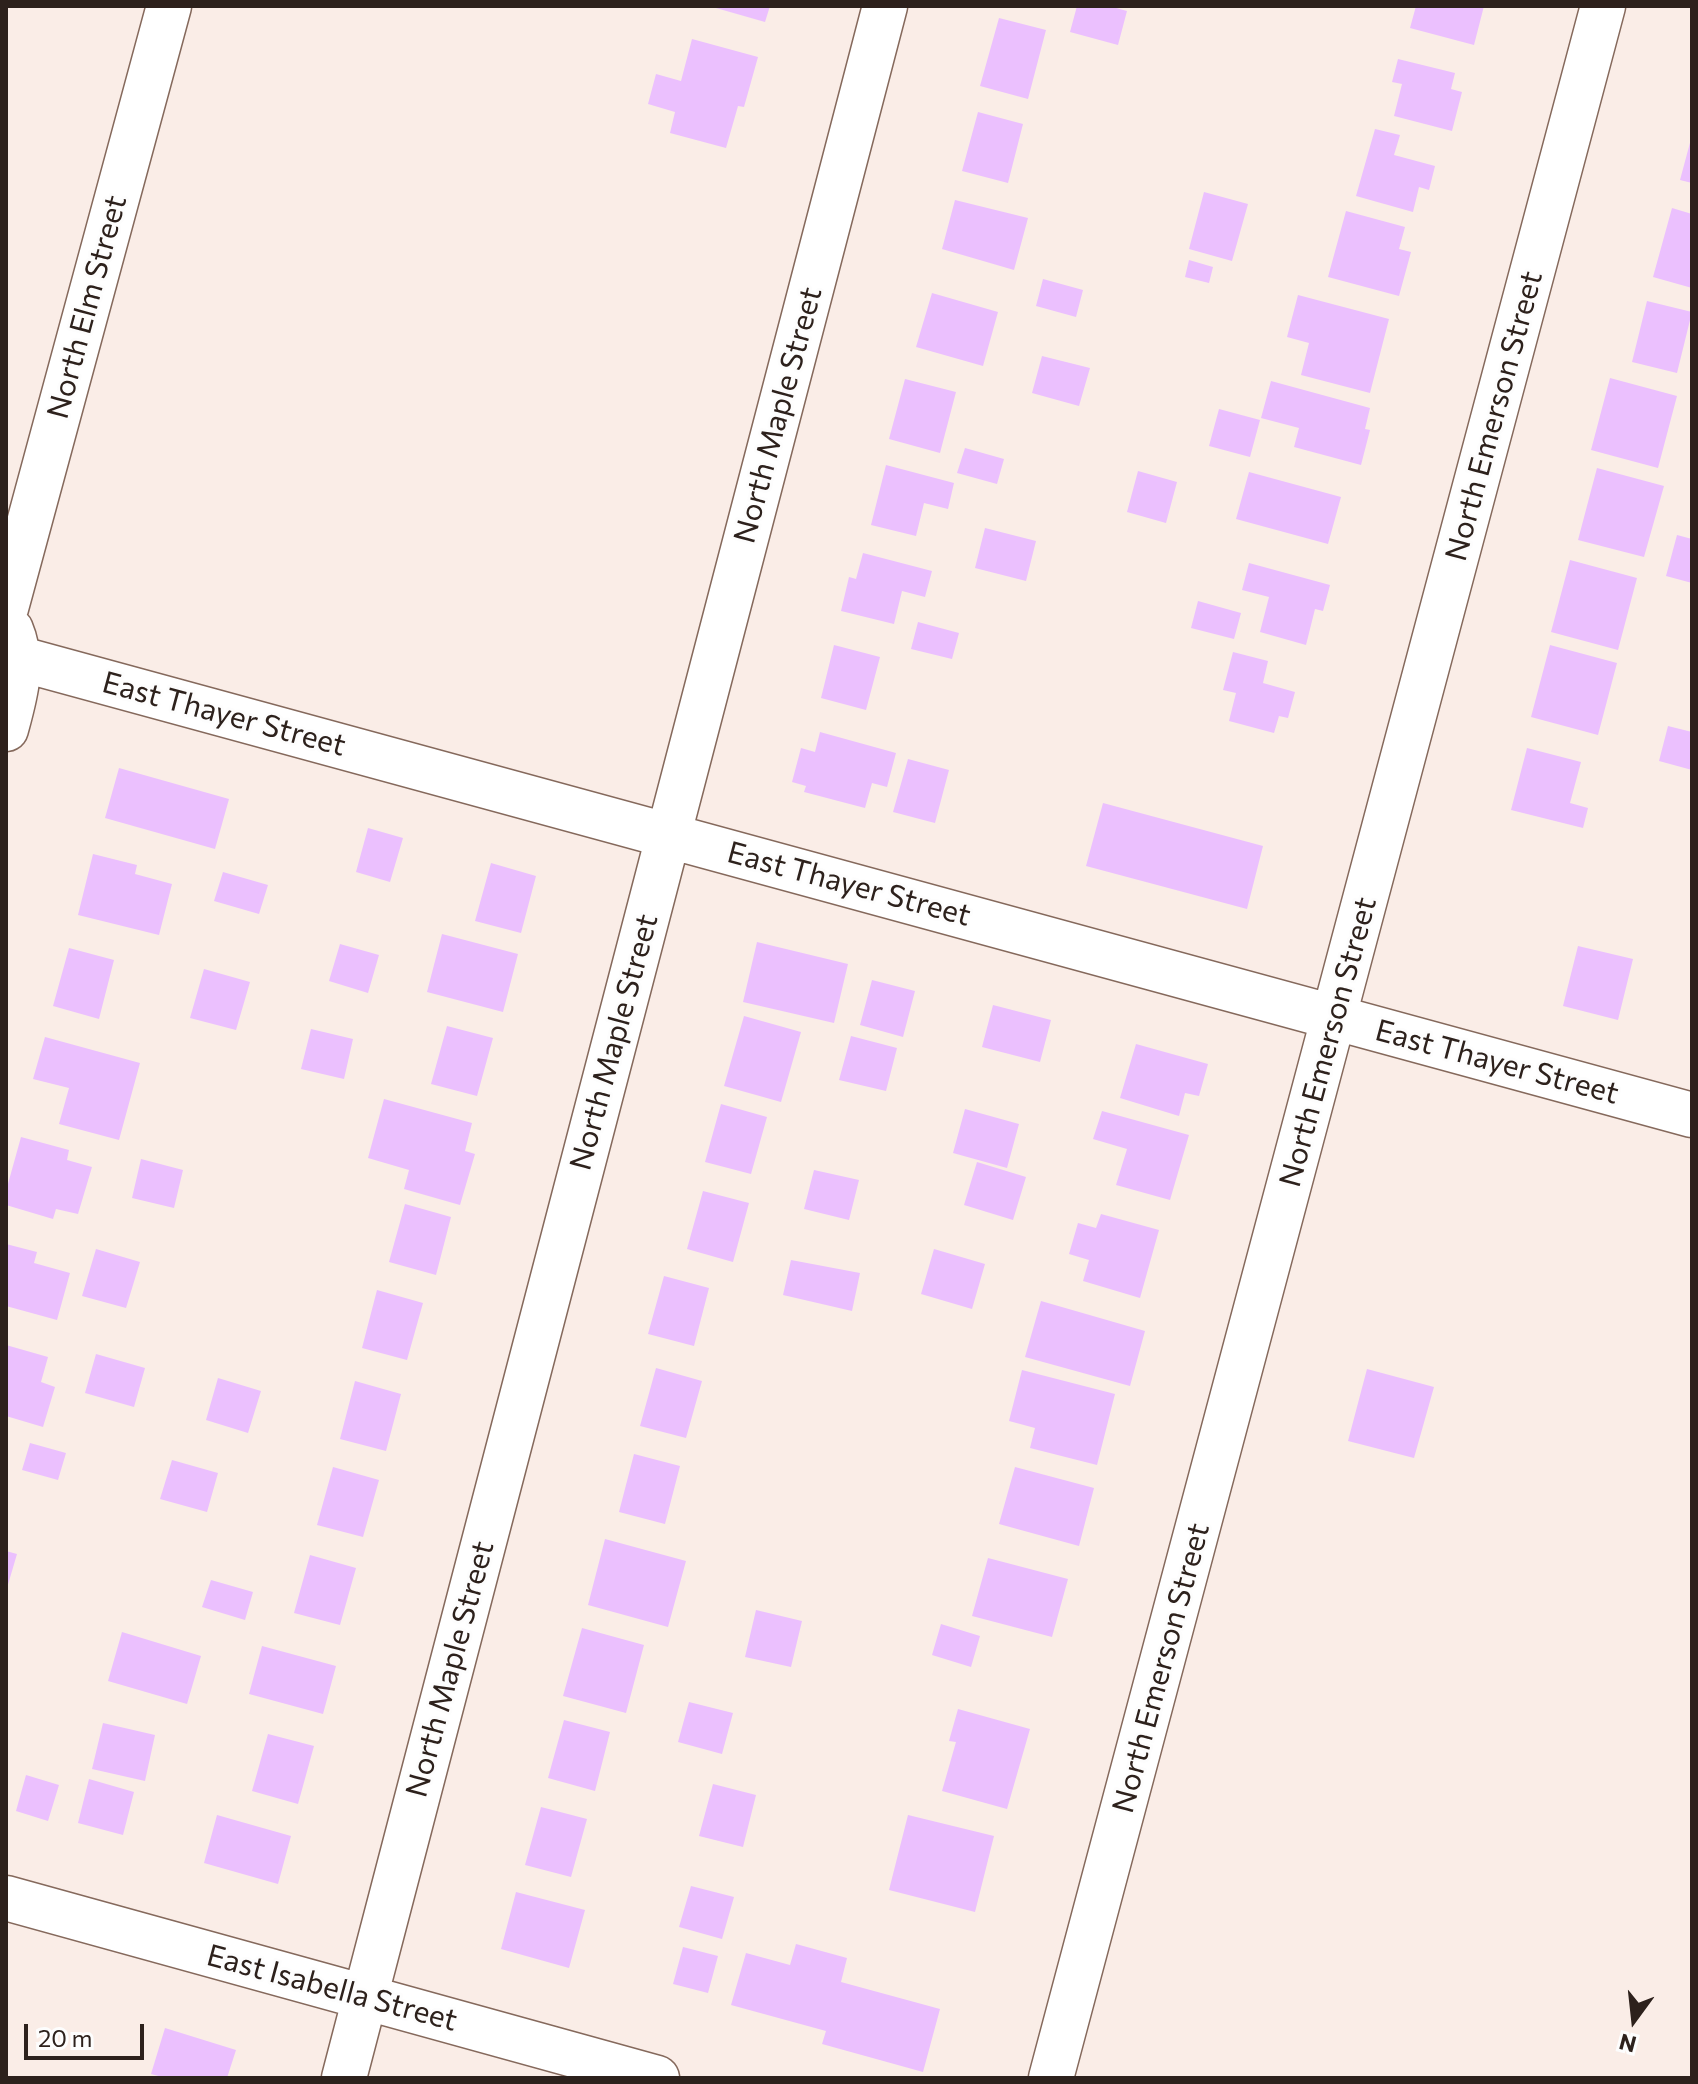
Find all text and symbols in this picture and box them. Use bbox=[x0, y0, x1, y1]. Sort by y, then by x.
street label: North Elm Street bbox=[40, 191, 134, 423]
street label: North Emerson Street bbox=[1438, 267, 1550, 565]
street label: North Maple Street bbox=[726, 283, 830, 547]
street label: East Thayer Street bbox=[98, 664, 350, 764]
street label: East Thayer Street bbox=[723, 834, 975, 934]
street label: North Emerson Street bbox=[1272, 893, 1384, 1191]
street label: North Maple Street bbox=[562, 910, 666, 1174]
street label: East Thayer Street bbox=[1371, 1012, 1623, 1112]
street label: North Emerson Street bbox=[1105, 1519, 1217, 1817]
street label: North Maple Street bbox=[398, 1537, 502, 1801]
street label: East Isabella Street bbox=[203, 1937, 461, 2039]
north arrow bbox=[1594, 1980, 1674, 2060]
scale bar bbox=[28, 2008, 148, 2058]
text: 20 m bbox=[38, 2023, 92, 2052]
text: N bbox=[1616, 2028, 1639, 2059]

